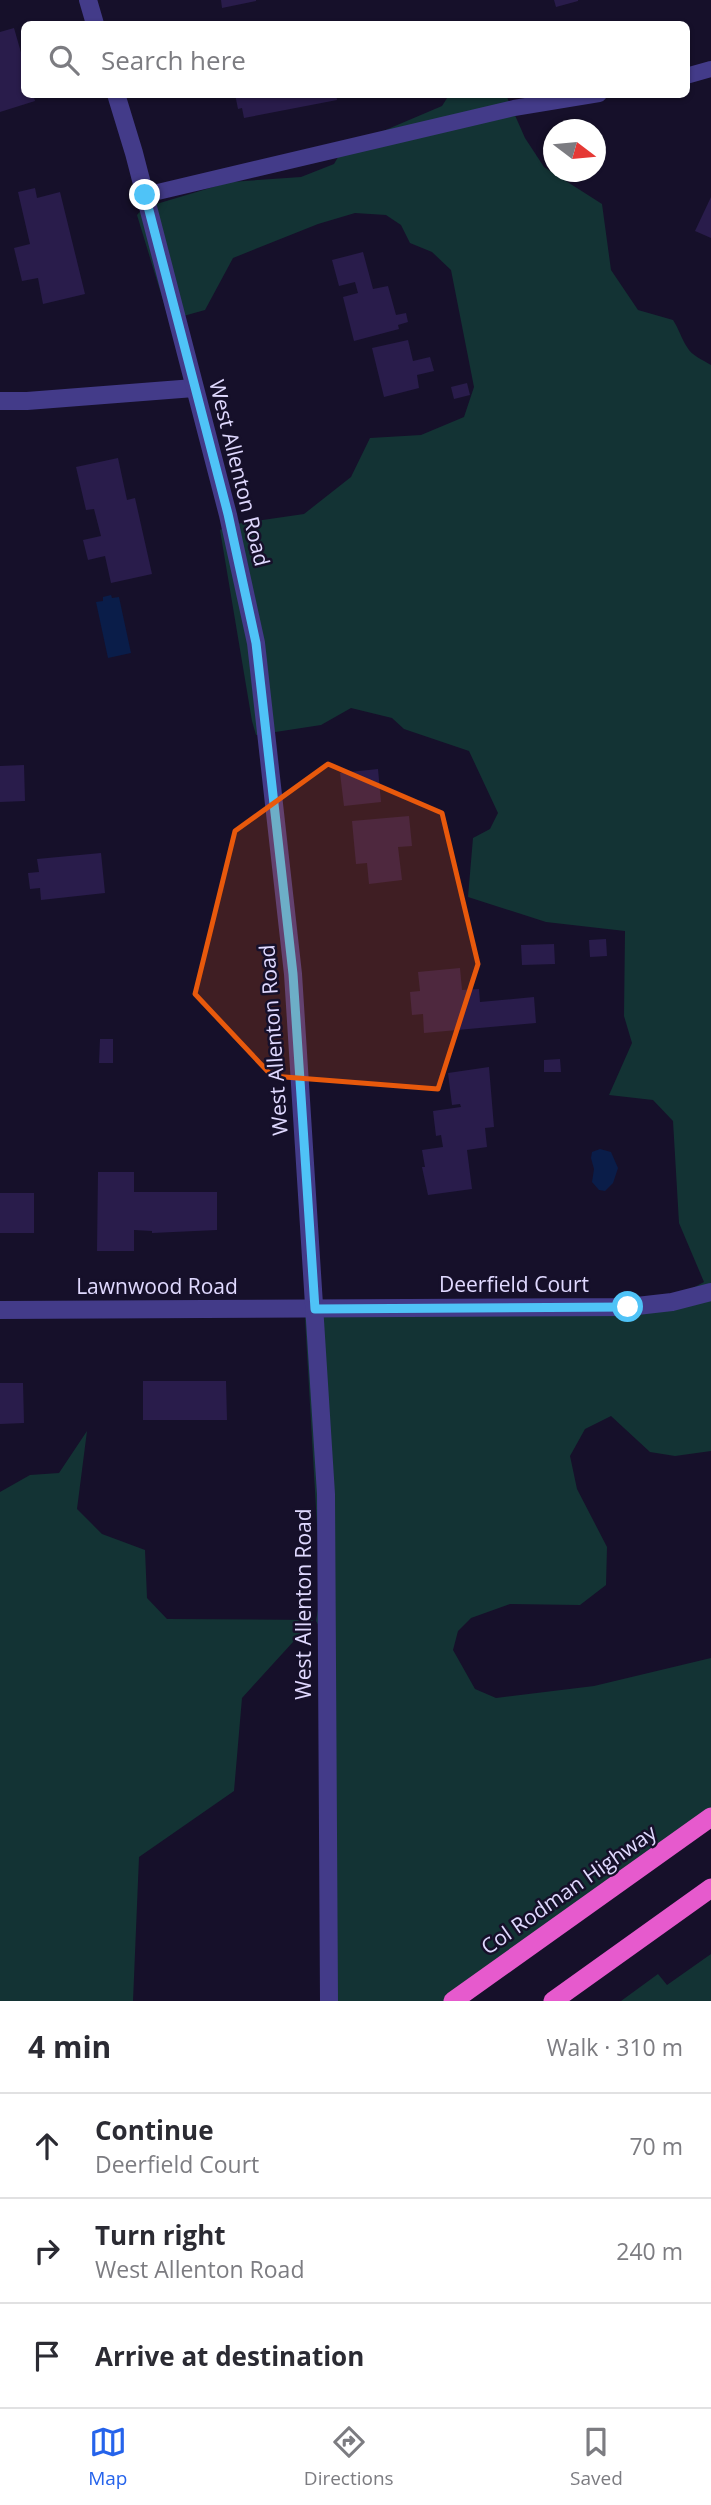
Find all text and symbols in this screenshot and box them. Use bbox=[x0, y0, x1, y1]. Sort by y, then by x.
search box bbox=[21, 21, 690, 98]
icon: search bbox=[45, 41, 83, 79]
text: Search here bbox=[101, 42, 246, 78]
north arrow bbox=[543, 119, 606, 182]
route end bbox=[129, 179, 160, 210]
street label: West Allenton Road bbox=[203, 377, 277, 569]
street label: West Allenton Road bbox=[252, 944, 294, 1136]
street label: Deerfield Court bbox=[439, 1270, 589, 1298]
street label: Lawnwood Road bbox=[76, 1272, 238, 1300]
route start bbox=[612, 1291, 643, 1322]
street label: West Allenton Road bbox=[289, 1508, 317, 1700]
street label: Col Rodman Highway bbox=[475, 1818, 662, 1960]
text: 4 min bbox=[28, 2026, 111, 2067]
text: Walk · 310 m bbox=[546, 2031, 683, 2063]
text: Continue bbox=[95, 2112, 214, 2148]
icon: ahead bbox=[28, 2127, 66, 2165]
text: 70 m bbox=[629, 2130, 683, 2162]
text: Deerfield Court bbox=[95, 2148, 259, 2180]
text: Turn right bbox=[95, 2217, 226, 2253]
icon: right bbox=[28, 2232, 66, 2270]
text: 240 m bbox=[616, 2235, 683, 2267]
text: West Allenton Road bbox=[95, 2253, 304, 2285]
icon: arrive bbox=[28, 2337, 66, 2375]
text: Arrive at destination bbox=[95, 2338, 364, 2374]
tab: Map bbox=[88, 2423, 127, 2491]
tab: Directions bbox=[304, 2423, 394, 2491]
tab: Saved bbox=[570, 2423, 623, 2491]

